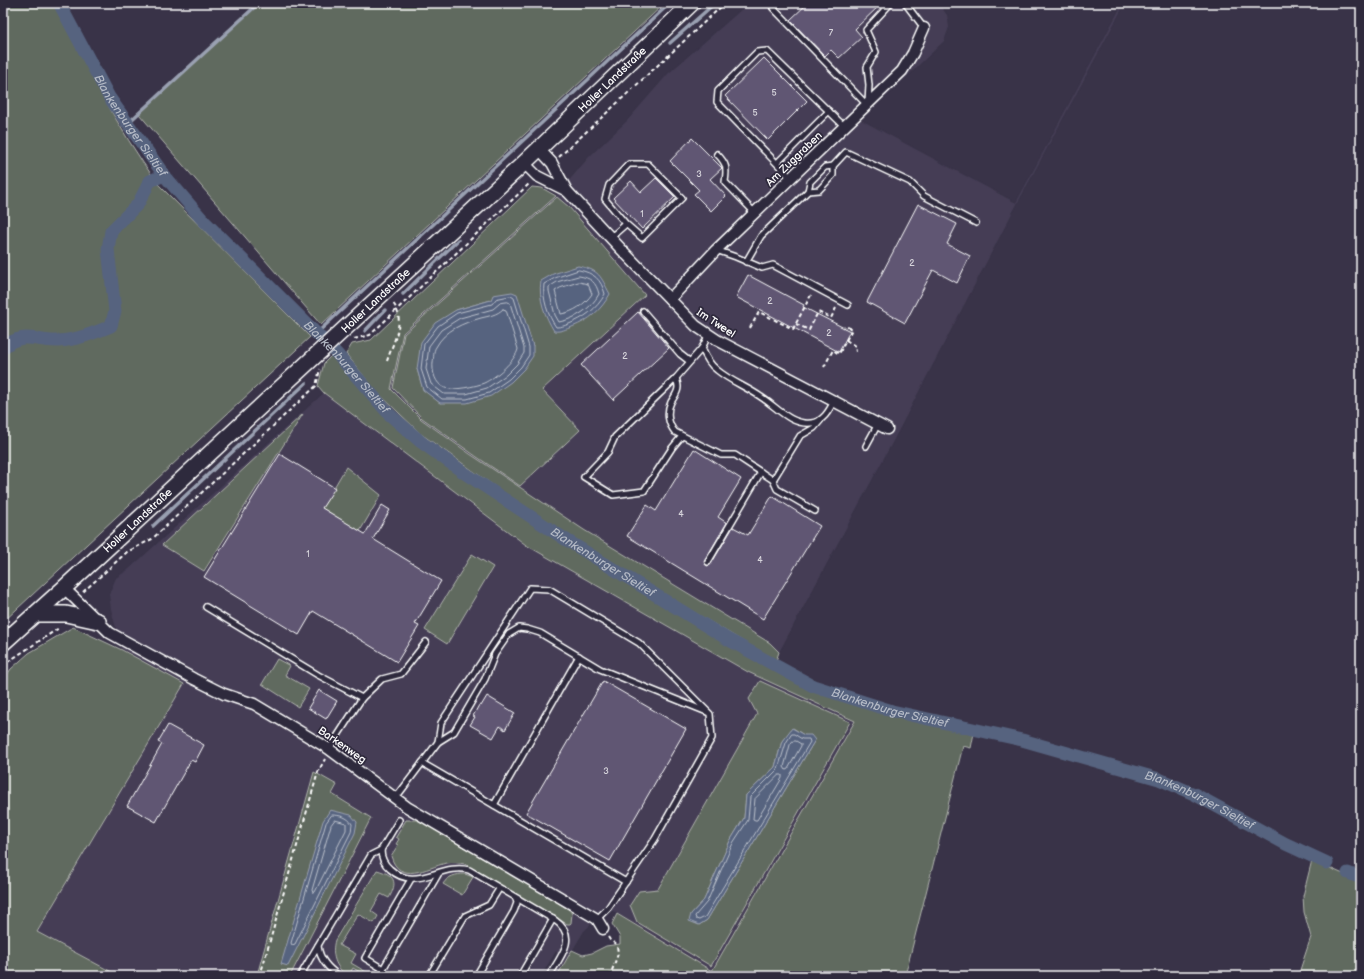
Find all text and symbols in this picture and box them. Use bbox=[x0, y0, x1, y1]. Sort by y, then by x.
house number: 7 bbox=[829, 28, 834, 39]
street label: Holler Landstraße bbox=[575, 43, 649, 115]
water label: Blankenburger Sieltief bbox=[91, 72, 171, 180]
house number: 5 bbox=[771, 88, 777, 99]
house number: 5 bbox=[752, 108, 758, 119]
street label: Am Zuggraben bbox=[763, 129, 825, 189]
house number: 3 bbox=[696, 169, 702, 180]
house number: 1 bbox=[640, 209, 644, 220]
house number: 2 bbox=[909, 258, 915, 269]
street label: Holler Landstraße bbox=[338, 265, 413, 335]
house number: 2 bbox=[767, 296, 773, 307]
street label: Im Tweel bbox=[694, 306, 738, 340]
water label: Blankenburger Sieltief bbox=[301, 318, 393, 417]
house number: 2 bbox=[826, 328, 832, 339]
house number: 2 bbox=[622, 351, 628, 362]
street label: Holler Landstraße bbox=[100, 485, 175, 555]
house number: 4 bbox=[678, 509, 684, 520]
water label: Blankenburger Sieltief bbox=[548, 524, 659, 601]
house number: 1 bbox=[306, 549, 310, 560]
house number: 4 bbox=[757, 555, 763, 566]
water label: Blankenburger Sieltief bbox=[830, 685, 951, 731]
street label: Barkenweg bbox=[315, 724, 369, 766]
house number: 3 bbox=[603, 766, 609, 777]
water label: Blankenburger Sieltief bbox=[1143, 768, 1258, 833]

